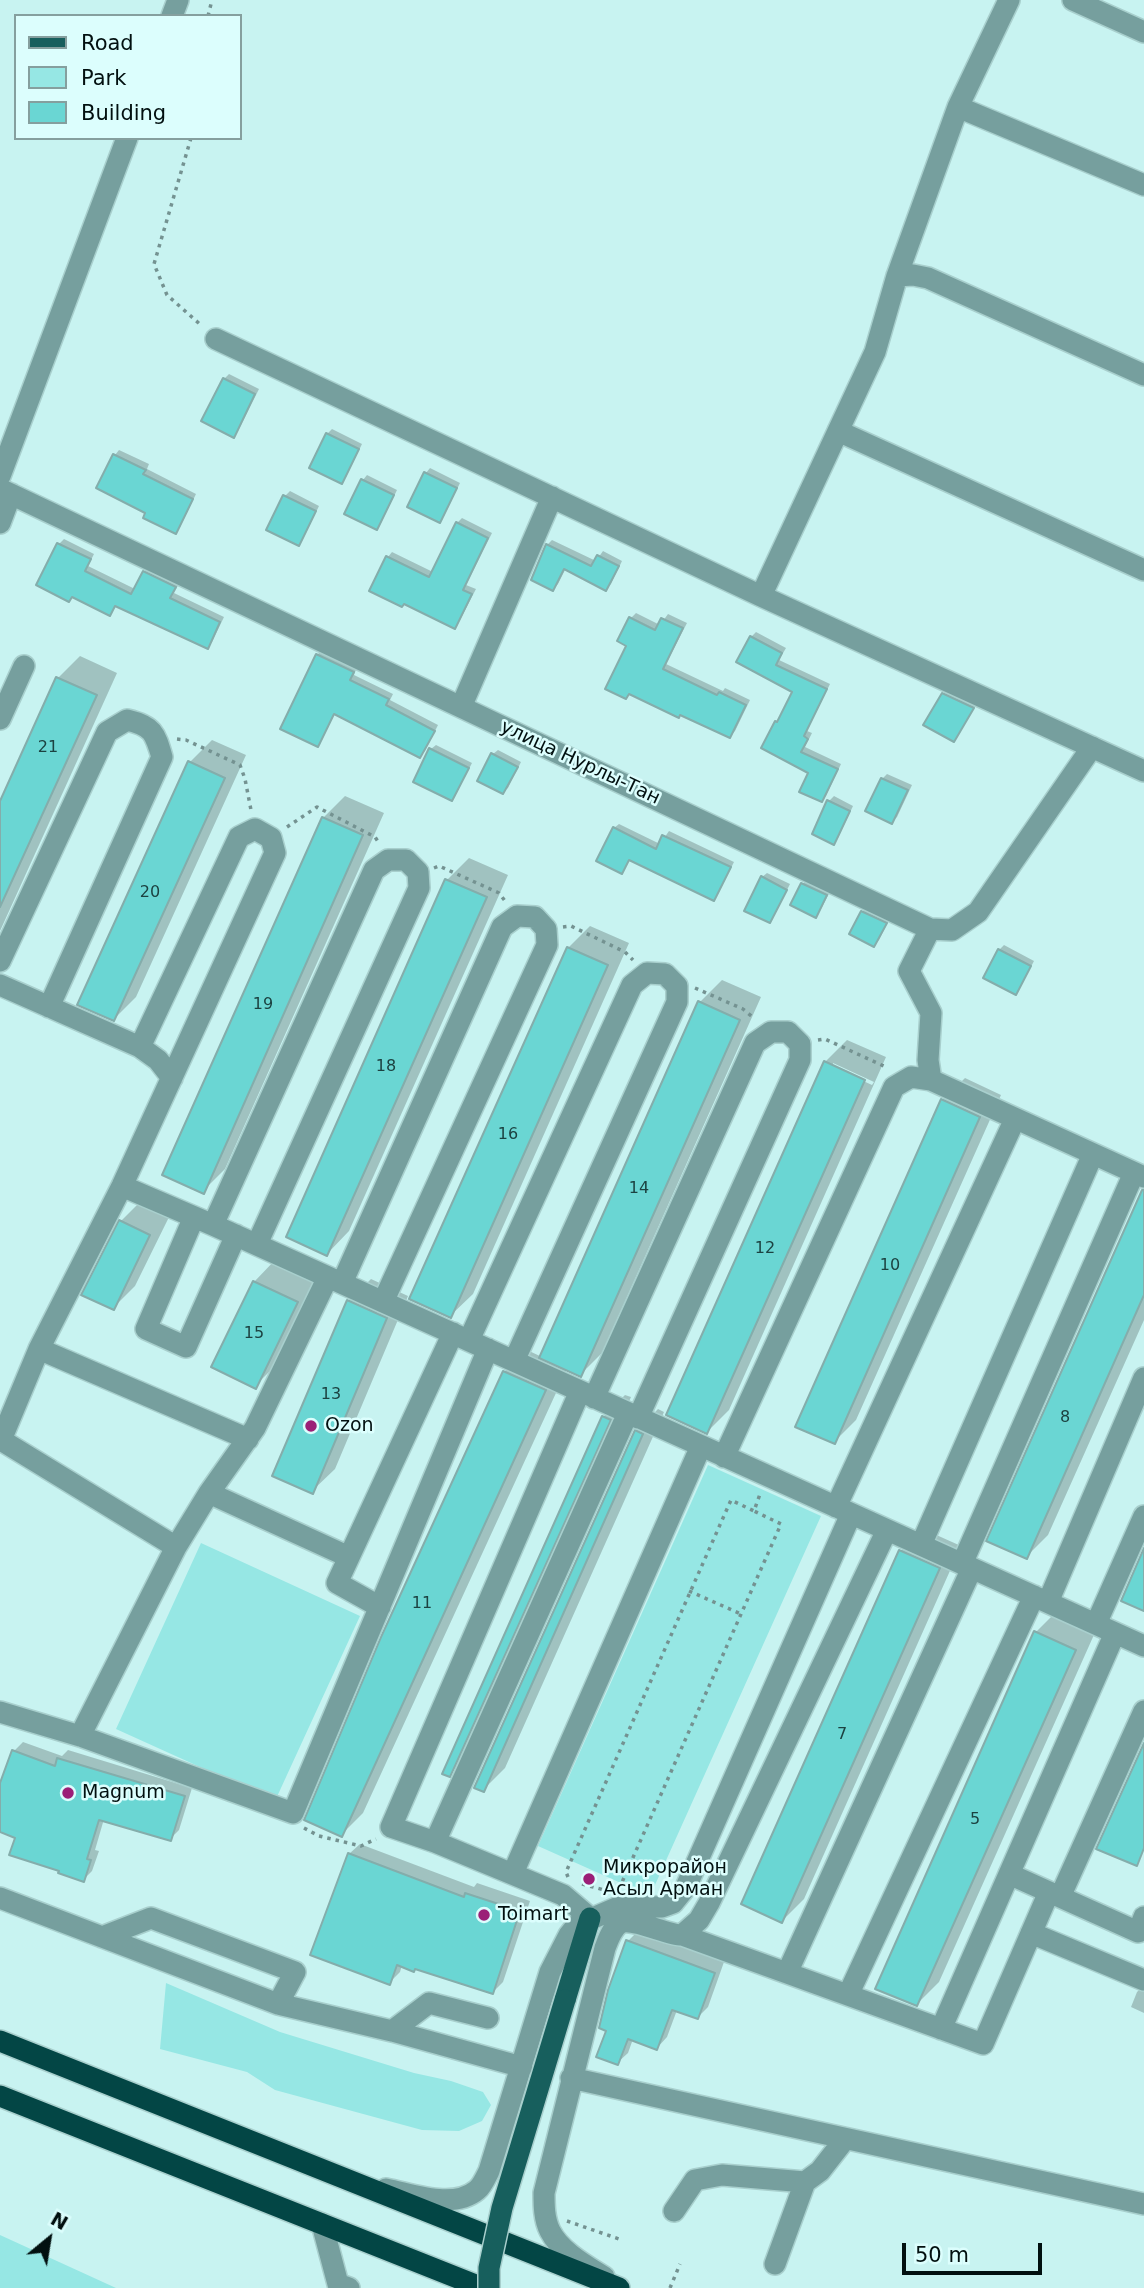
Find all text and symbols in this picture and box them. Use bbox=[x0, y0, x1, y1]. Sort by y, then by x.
legend bbox=[14, 14, 242, 140]
text: Road bbox=[81, 31, 134, 55]
text: Park bbox=[81, 66, 126, 90]
text: Building bbox=[81, 101, 166, 125]
street label: улица Нурлы-Тан bbox=[497, 716, 663, 810]
house number: 21 bbox=[38, 738, 58, 758]
house number: 20 bbox=[140, 883, 160, 903]
house number: 19 bbox=[253, 995, 273, 1015]
house number: 18 bbox=[376, 1057, 396, 1077]
house number: 16 bbox=[498, 1125, 518, 1145]
house number: 14 bbox=[629, 1179, 649, 1199]
house number: 12 bbox=[755, 1239, 775, 1259]
house number: 10 bbox=[880, 1256, 900, 1276]
house number: 15 bbox=[244, 1324, 264, 1344]
house number: 13 bbox=[321, 1385, 341, 1405]
house number: 8 bbox=[1060, 1408, 1070, 1428]
place label: Ozon bbox=[325, 1415, 374, 1437]
marker: Ozon bbox=[303, 1418, 319, 1434]
house number: 11 bbox=[412, 1594, 432, 1614]
house number: 7 bbox=[837, 1725, 847, 1745]
place label: Magnum bbox=[82, 1782, 165, 1804]
marker: Magnum bbox=[60, 1785, 76, 1801]
house number: 5 bbox=[970, 1810, 980, 1830]
place label: Микрорайон Асыл Арман bbox=[603, 1857, 727, 1901]
marker: Микрорайон Асыл Арман bbox=[581, 1871, 597, 1887]
place label: Toimart bbox=[498, 1904, 569, 1926]
marker: Toimart bbox=[476, 1907, 492, 1923]
north arrow bbox=[14, 2204, 84, 2274]
text: N bbox=[47, 2207, 72, 2234]
scale bar bbox=[906, 2228, 1046, 2272]
text: 50 m bbox=[915, 2243, 969, 2267]

